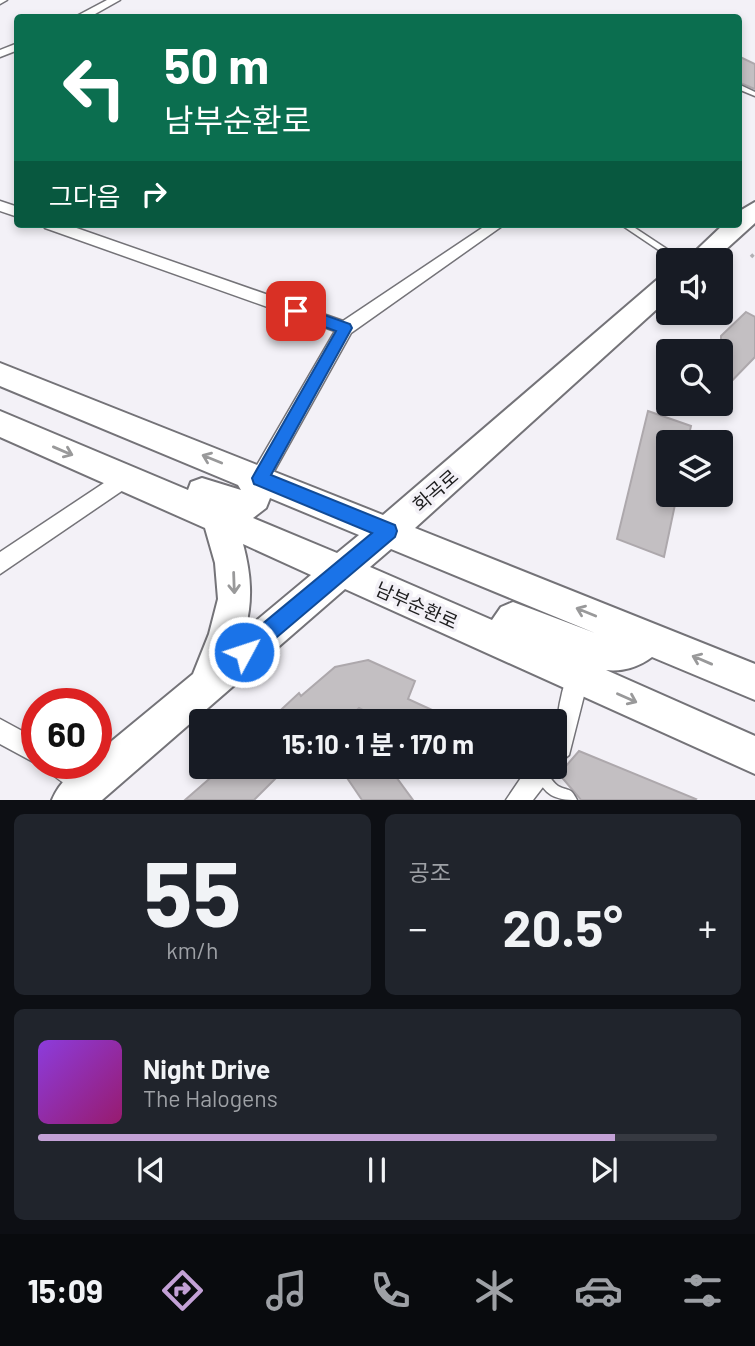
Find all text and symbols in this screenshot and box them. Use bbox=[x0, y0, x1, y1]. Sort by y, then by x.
text: 50 m bbox=[164, 35, 269, 94]
icon: left bbox=[49, 42, 140, 133]
text: 남부순환로 bbox=[164, 100, 311, 138]
icon: right bbox=[135, 175, 173, 213]
text: 그다음 bbox=[49, 180, 121, 211]
map controls bbox=[656, 248, 733, 507]
button: sound bbox=[656, 248, 733, 325]
pin bbox=[266, 281, 326, 341]
icon: arrive bbox=[277, 292, 315, 330]
button: search bbox=[656, 339, 733, 416]
button: layers bbox=[656, 430, 733, 507]
one-way arrow bbox=[51, 445, 73, 458]
one-way arrow bbox=[201, 452, 223, 465]
street label: 화곡로 bbox=[408, 464, 462, 516]
one-way arrow bbox=[228, 571, 241, 594]
street label: 남부순환로 bbox=[372, 577, 462, 633]
one-way arrow bbox=[576, 604, 597, 617]
position arrow bbox=[207, 615, 281, 689]
one-way arrow bbox=[692, 652, 713, 665]
speed limit sign: 60 bbox=[21, 688, 112, 779]
one-way arrow bbox=[616, 692, 637, 705]
text: 15:10 · 1 분 · 170 m bbox=[282, 728, 474, 759]
text: 55 bbox=[143, 836, 241, 945]
text: 공조 bbox=[409, 858, 451, 886]
text: 20.5° bbox=[503, 895, 623, 957]
text: − bbox=[409, 904, 428, 950]
text: + bbox=[698, 904, 717, 950]
text: km/h bbox=[166, 936, 218, 964]
text: Night Drive bbox=[143, 1053, 270, 1084]
text: The Halogens bbox=[143, 1084, 278, 1112]
icon: previous bbox=[132, 1151, 170, 1189]
icon: pause bbox=[358, 1151, 396, 1189]
icon: next bbox=[585, 1151, 623, 1189]
icon: directions bbox=[158, 1266, 207, 1315]
icon: music bbox=[262, 1266, 311, 1315]
icon: phone bbox=[366, 1266, 415, 1315]
icon: climate bbox=[470, 1266, 519, 1315]
icon: car bbox=[574, 1266, 623, 1315]
icon: filters bbox=[678, 1266, 727, 1315]
text: 15:09 bbox=[28, 1271, 103, 1309]

